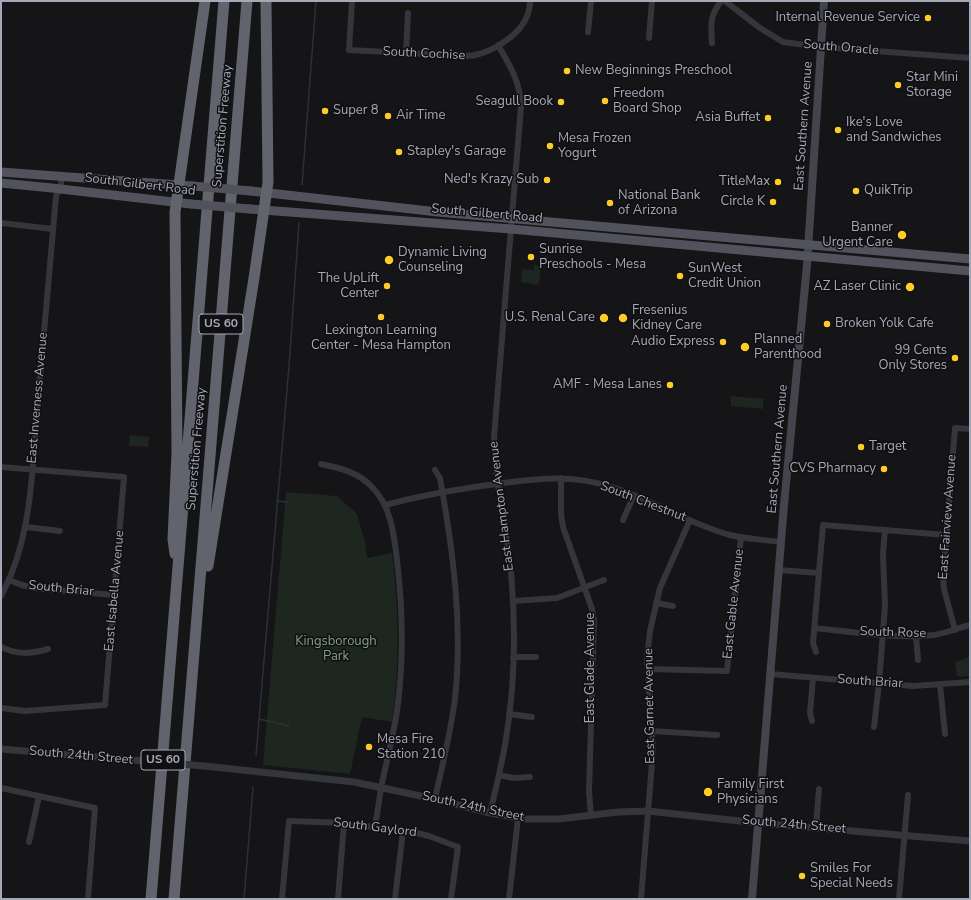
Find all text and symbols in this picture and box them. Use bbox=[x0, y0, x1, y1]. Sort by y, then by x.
place label: Internal Revenue Service bbox=[775, 10, 920, 26]
marker: Internal Revenue Service bbox=[923, 13, 933, 23]
street label: South Oracle bbox=[802, 37, 880, 59]
street label: South Cochise bbox=[382, 44, 466, 64]
street label: East Southern Avenue bbox=[792, 61, 816, 191]
place label: New Beginnings Preschool bbox=[575, 63, 732, 79]
street label: Superstition Freeway bbox=[210, 64, 236, 188]
marker: New Beginnings Preschool bbox=[562, 66, 572, 76]
place label: Star Mini Storage bbox=[906, 70, 958, 101]
marker: Star Mini Storage bbox=[893, 80, 903, 90]
place label: Freedom Board Shop bbox=[613, 86, 682, 117]
place label: Seagull Book bbox=[476, 94, 553, 110]
marker: Freedom Board Shop bbox=[600, 96, 610, 106]
marker: Seagull Book bbox=[556, 97, 566, 107]
place label: Super 8 bbox=[333, 103, 379, 119]
marker: Super 8 bbox=[320, 106, 330, 116]
place label: Air Time bbox=[396, 108, 445, 124]
place label: Asia Buffet bbox=[695, 110, 760, 126]
marker: Air Time bbox=[383, 111, 393, 121]
marker: Asia Buffet bbox=[763, 113, 773, 123]
place label: Ike's Love and Sandwiches bbox=[846, 115, 942, 146]
marker: Ike's Love and Sandwiches bbox=[833, 125, 843, 135]
place label: Mesa Frozen Yogurt bbox=[558, 131, 631, 162]
marker: Mesa Frozen Yogurt bbox=[545, 141, 555, 151]
place label: Stapley's Garage bbox=[407, 144, 506, 160]
marker: Stapley's Garage bbox=[394, 147, 404, 157]
street label: South Gilbert Road bbox=[84, 170, 196, 200]
place label: Ned's Krazy Sub bbox=[444, 172, 539, 188]
place label: TitleMax bbox=[719, 174, 770, 190]
marker: Ned's Krazy Sub bbox=[542, 175, 552, 185]
marker: TitleMax bbox=[773, 177, 783, 187]
place label: QuikTrip bbox=[864, 183, 913, 199]
marker: QuikTrip bbox=[851, 186, 861, 196]
place label: National Bank of Arizona bbox=[618, 188, 700, 219]
place label: Circle K bbox=[720, 194, 765, 210]
marker: Circle K bbox=[768, 197, 778, 207]
marker: National Bank of Arizona bbox=[605, 198, 615, 208]
street label: South Gilbert Road bbox=[431, 201, 543, 227]
place label: Banner Urgent Care bbox=[822, 220, 893, 251]
marker: Banner Urgent Care bbox=[896, 229, 908, 241]
place label: Sunrise Preschools - Mesa bbox=[539, 242, 646, 273]
place label: Dynamic Living Counseling bbox=[398, 245, 487, 276]
marker: Sunrise Preschools - Mesa bbox=[526, 252, 536, 262]
marker: Dynamic Living Counseling bbox=[383, 254, 395, 266]
place label: SunWest Credit Union bbox=[688, 261, 761, 292]
place label: The UpLift Center bbox=[318, 271, 379, 302]
marker: SunWest Credit Union bbox=[675, 271, 685, 281]
place label: AZ Laser Clinic bbox=[814, 279, 901, 295]
marker: The UpLift Center bbox=[382, 281, 392, 291]
marker: AZ Laser Clinic bbox=[904, 281, 916, 293]
place label: Fresenius Kidney Care bbox=[632, 303, 702, 334]
place label: U.S. Renal Care bbox=[505, 310, 595, 326]
marker: Lexington Learning Center - Mesa Hampton bbox=[376, 312, 386, 322]
marker: U.S. Renal Care bbox=[598, 312, 610, 324]
marker: Fresenius Kidney Care bbox=[617, 312, 629, 324]
road number: US 60 bbox=[199, 314, 243, 334]
place label: Broken Yolk Cafe bbox=[835, 316, 934, 332]
marker: Broken Yolk Cafe bbox=[822, 319, 832, 329]
place label: Lexington Learning Center - Mesa Hampton bbox=[311, 323, 451, 354]
street label: East Inverness Avenue bbox=[24, 332, 52, 464]
place label: Planned Parenthood bbox=[754, 332, 822, 363]
place label: Audio Express bbox=[631, 334, 715, 350]
marker: Audio Express bbox=[718, 337, 728, 347]
marker: Planned Parenthood bbox=[739, 341, 751, 353]
place label: 99 Cents Only Stores bbox=[878, 343, 947, 374]
marker: 99 Cents Only Stores bbox=[950, 353, 960, 363]
place label: AMF - Mesa Lanes bbox=[553, 377, 662, 393]
marker: AMF - Mesa Lanes bbox=[665, 380, 675, 390]
street label: East Southern Avenue bbox=[765, 384, 791, 514]
street label: Superstition Freeway bbox=[184, 387, 210, 511]
place label: Target bbox=[869, 439, 906, 455]
street label: East Hampton Avenue bbox=[486, 440, 518, 572]
marker: Target bbox=[856, 442, 866, 452]
street label: East Fairview Avenue bbox=[936, 454, 960, 580]
place label: CVS Pharmacy bbox=[789, 461, 876, 477]
marker: CVS Pharmacy bbox=[879, 464, 889, 474]
street label: South Chestnut bbox=[598, 478, 688, 526]
street label: East Isabella Avenue bbox=[102, 530, 128, 652]
street label: East Gable Avenue bbox=[720, 548, 748, 660]
street label: South Briar bbox=[27, 578, 95, 600]
street label: East Glade Avenue bbox=[583, 613, 599, 723]
street label: South Rose bbox=[859, 624, 927, 642]
park label: Kingsborough Park bbox=[295, 634, 377, 665]
street label: East Garnet Avenue bbox=[641, 648, 659, 764]
street label: South Briar bbox=[837, 672, 903, 692]
place label: Mesa Fire Station 210 bbox=[377, 732, 445, 763]
marker: Mesa Fire Station 210 bbox=[364, 742, 374, 752]
street label: South 24th Street bbox=[28, 744, 134, 768]
road number: US 60 bbox=[141, 750, 185, 770]
place label: Family First Physicians bbox=[717, 777, 784, 808]
marker: Family First Physicians bbox=[702, 786, 714, 798]
street label: South 24th Street bbox=[420, 789, 526, 825]
street label: South 24th Street bbox=[741, 813, 847, 837]
street label: South Gaylord bbox=[332, 815, 418, 841]
place label: Smiles For Special Needs bbox=[810, 861, 893, 892]
marker: Smiles For Special Needs bbox=[797, 871, 807, 881]

